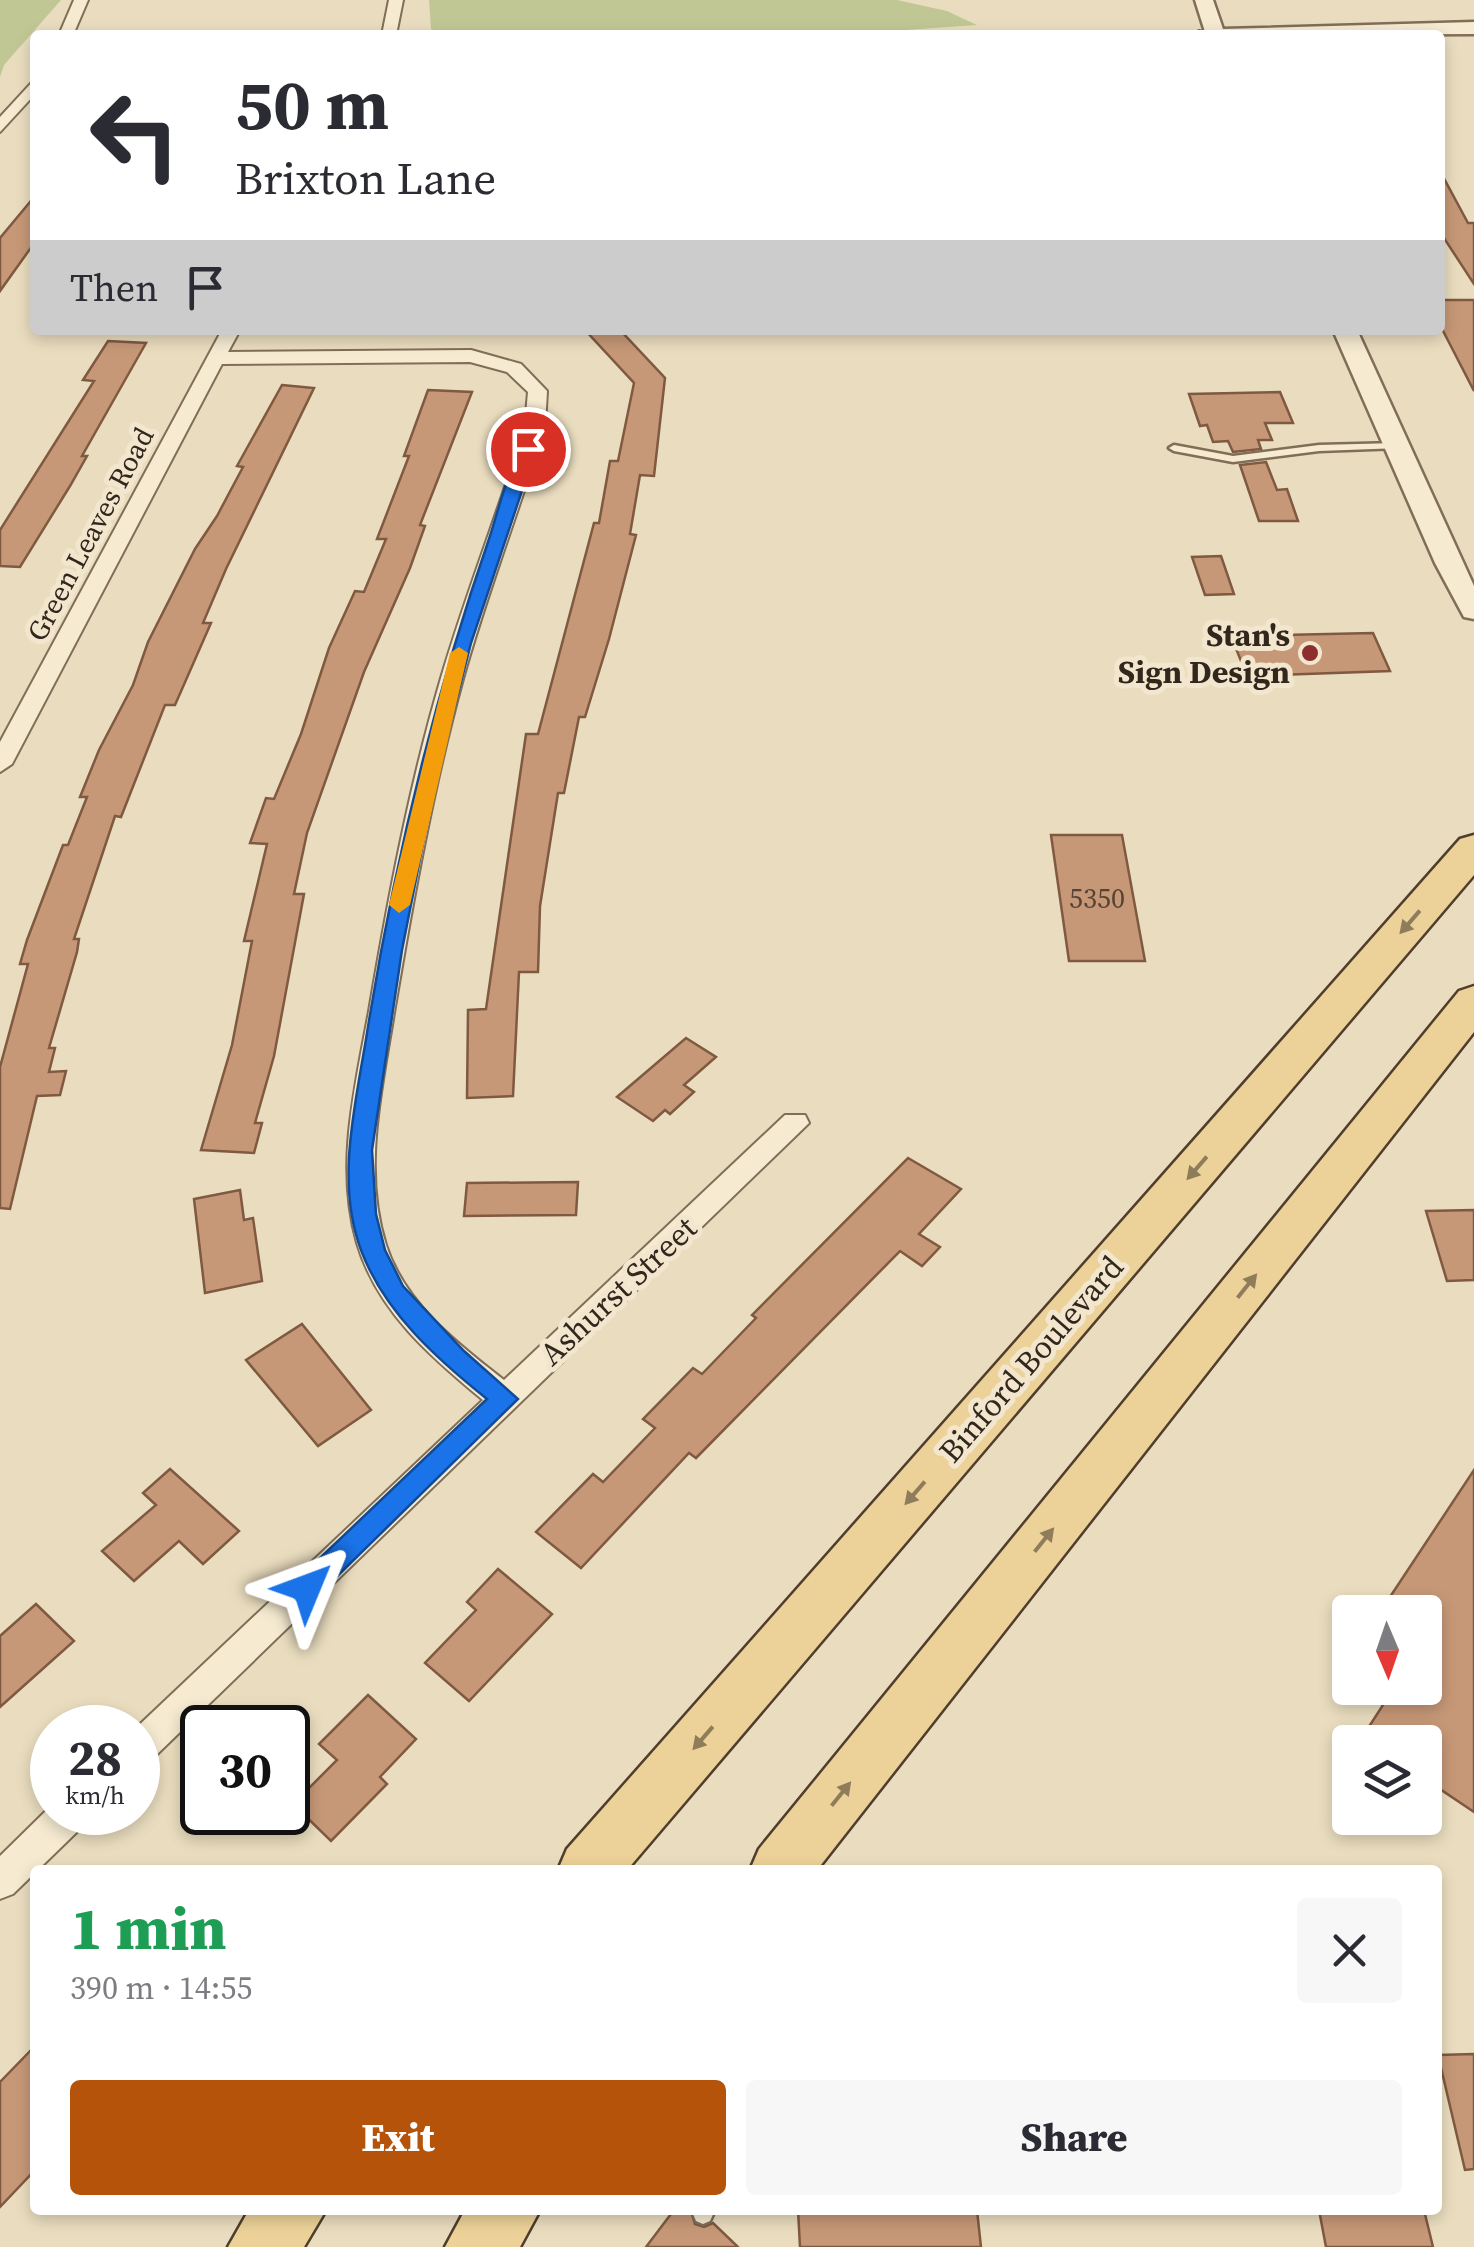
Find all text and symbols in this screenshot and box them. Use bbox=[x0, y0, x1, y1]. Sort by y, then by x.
text: 50 m bbox=[235, 56, 389, 152]
icon: left bbox=[70, 70, 200, 200]
text: Brixton Lane bbox=[235, 147, 496, 209]
icon: arrive bbox=[178, 260, 233, 315]
text: Then bbox=[70, 262, 158, 314]
pin bbox=[486, 407, 571, 492]
street label: Green Leaves Road bbox=[18, 420, 162, 648]
icon: arrive bbox=[501, 422, 556, 477]
place label: Stan's Sign Design bbox=[1118, 613, 1290, 694]
marker: Stan's Sign Design bbox=[1299, 642, 1321, 664]
house number: 5350 bbox=[1069, 879, 1125, 917]
one-way arrow bbox=[1400, 910, 1422, 935]
one-way arrow bbox=[1187, 1155, 1209, 1180]
street label: Ashurst Street bbox=[530, 1206, 707, 1375]
street label: Binford Boulevard bbox=[929, 1246, 1133, 1472]
one-way arrow bbox=[1236, 1274, 1257, 1299]
one-way arrow bbox=[905, 1480, 927, 1505]
one-way arrow bbox=[1033, 1528, 1054, 1553]
position arrow bbox=[255, 1536, 359, 1640]
north arrow bbox=[1332, 1595, 1442, 1705]
map controls bbox=[1332, 1595, 1442, 1835]
speed limit sign: 30 bbox=[180, 1705, 310, 1835]
text: 28 bbox=[68, 1723, 122, 1792]
button: layers bbox=[1332, 1725, 1442, 1835]
one-way arrow bbox=[692, 1726, 714, 1751]
text: km/h bbox=[65, 1778, 125, 1812]
one-way arrow bbox=[830, 1781, 850, 1807]
text: 1 min bbox=[70, 1887, 226, 1969]
button: close bbox=[1297, 1898, 1402, 2003]
text: 390 m · 14:55 bbox=[70, 1966, 252, 2010]
button: Exit bbox=[70, 2080, 726, 2195]
button: Share bbox=[746, 2080, 1402, 2195]

